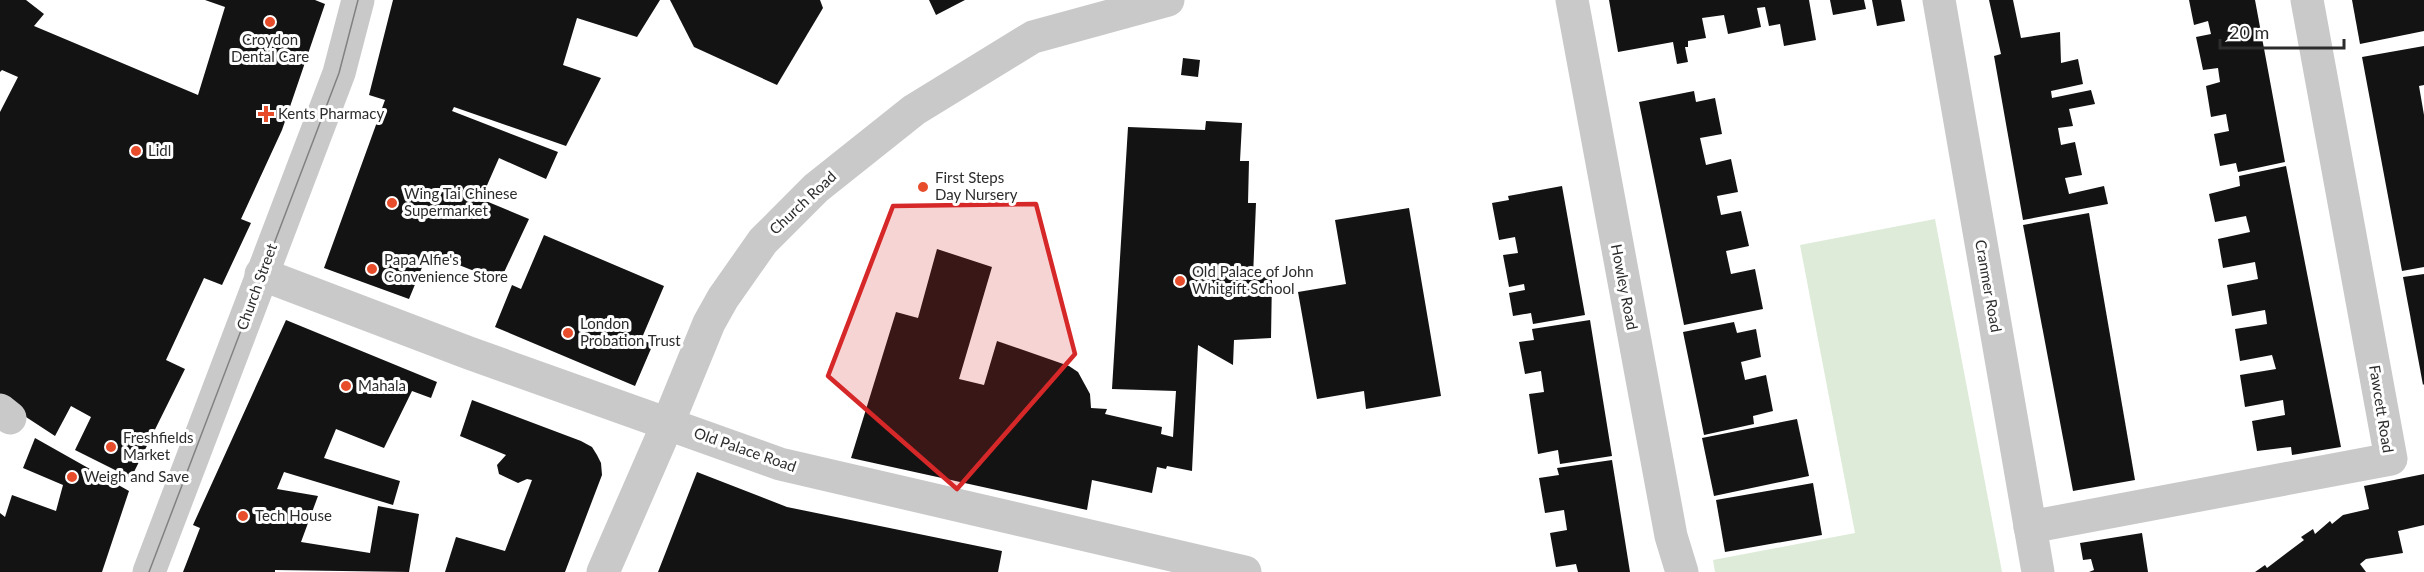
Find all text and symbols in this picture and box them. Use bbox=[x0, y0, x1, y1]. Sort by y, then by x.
scale bar bbox=[2220, 12, 2344, 50]
marker: Croydon Dental Care bbox=[263, 15, 277, 29]
text: 20 m bbox=[2229, 21, 2269, 43]
place label: Croydon Dental Care bbox=[231, 30, 309, 65]
place label: Kents Pharmacy bbox=[278, 104, 384, 122]
marker: Kents Pharmacy bbox=[259, 107, 273, 121]
place label: Lidl bbox=[148, 141, 171, 159]
marker: Lidl bbox=[129, 144, 143, 158]
street label: Church Road bbox=[765, 167, 839, 238]
place label: First Steps Day Nursery bbox=[935, 168, 1018, 203]
marker: First Steps Day Nursery bbox=[916, 180, 930, 194]
place label: Wing Tai Chinese Supermarket bbox=[404, 184, 517, 219]
marker: Wing Tai Chinese Supermarket bbox=[385, 196, 399, 210]
street label: Cranmer Road bbox=[1972, 238, 2006, 334]
street label: Church Street bbox=[232, 240, 280, 332]
street label: Howley Road bbox=[1608, 242, 1642, 331]
place label: Papa Alfie's Convenience Store bbox=[384, 250, 508, 285]
marker: Papa Alfie's Convenience Store bbox=[365, 262, 379, 276]
place label: Old Palace of John Whitgift School bbox=[1192, 262, 1314, 297]
marker: Old Palace of John Whitgift School bbox=[1173, 274, 1187, 288]
place label: London Probation Trust bbox=[580, 314, 681, 349]
marker: London Probation Trust bbox=[561, 326, 575, 340]
street label: Fawcett Road bbox=[2366, 364, 2398, 454]
place label: Mahala bbox=[358, 376, 406, 394]
marker: Mahala bbox=[339, 379, 353, 393]
street label: Old Palace Road bbox=[692, 423, 799, 475]
place label: Freshfields Market bbox=[123, 428, 194, 463]
marker: Freshfields Market bbox=[104, 440, 118, 454]
place label: Weigh and Save bbox=[84, 467, 189, 485]
marker: Weigh and Save bbox=[65, 470, 79, 484]
place label: Tech House bbox=[255, 506, 332, 524]
marker: Tech House bbox=[236, 509, 250, 523]

